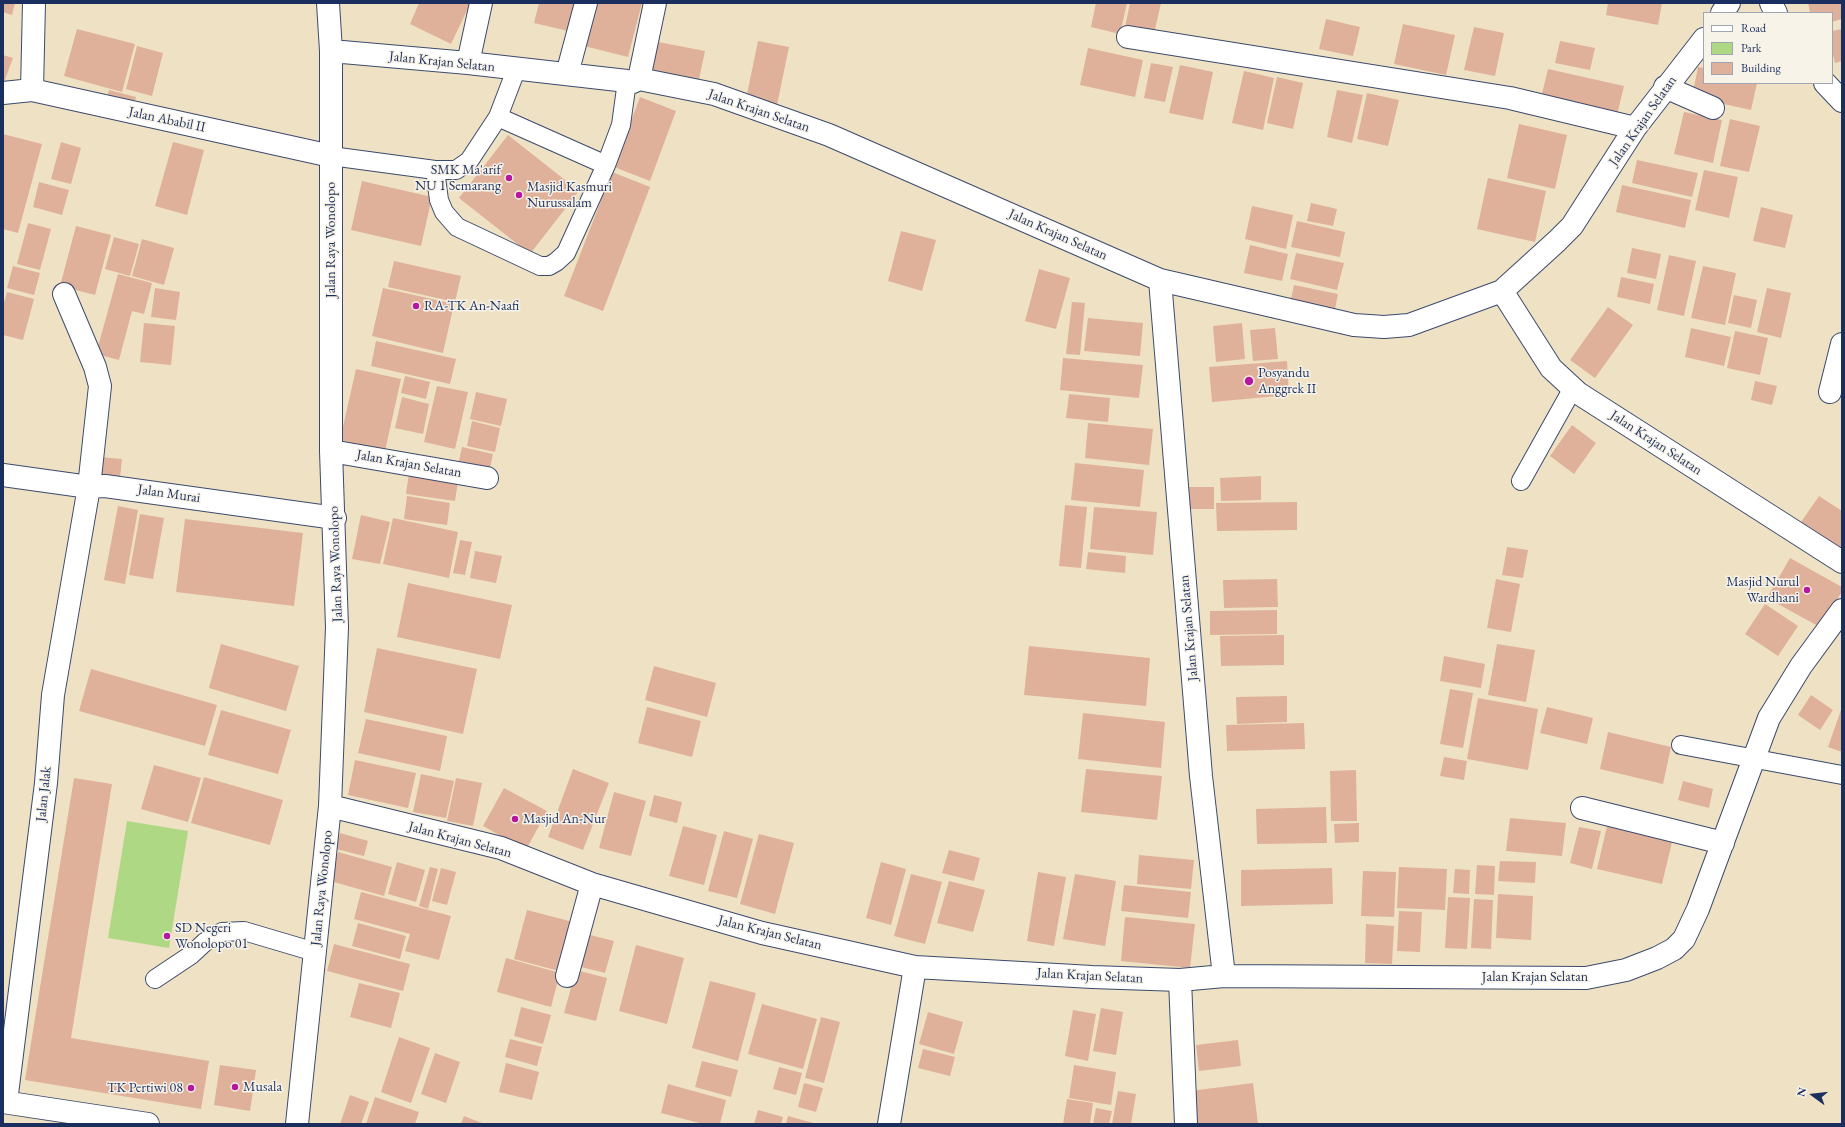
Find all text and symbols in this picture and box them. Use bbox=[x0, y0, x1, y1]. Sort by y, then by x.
legend bbox=[1703, 12, 1833, 84]
text: Road bbox=[1741, 20, 1766, 36]
text: Park bbox=[1741, 40, 1761, 56]
street label: Jalan Krajan Selatan bbox=[388, 48, 496, 76]
text: Building bbox=[1741, 60, 1781, 76]
street label: Jalan Krajan Selatan bbox=[1606, 73, 1680, 169]
street label: Jalan Krajan Selatan bbox=[706, 86, 812, 136]
street label: Jalan Ababil II bbox=[127, 104, 207, 136]
place label: SMK Ma'arif NU 1 Semarang bbox=[415, 162, 501, 194]
marker: SMK Ma'arif NU 1 Semarang bbox=[504, 173, 514, 183]
place label: Masjid Kasmuri Nurussalam bbox=[527, 179, 612, 212]
street label: Jalan Raya Wonolopo bbox=[323, 182, 339, 298]
marker: Masjid Kasmuri Nurussalam bbox=[514, 190, 524, 200]
street label: Jalan Krajan Selatan bbox=[1006, 206, 1110, 264]
place label: RA-TK An-Naafi bbox=[424, 298, 519, 314]
marker: RA-TK An-Naafi bbox=[411, 301, 421, 311]
place label: Posyandu Anggrek II bbox=[1258, 365, 1316, 398]
marker: Posyandu Anggrek II bbox=[1243, 375, 1255, 387]
street label: Jalan Krajan Selatan bbox=[1607, 407, 1705, 479]
street label: Jalan Krajan Selatan bbox=[355, 446, 463, 482]
street label: Jalan Murai bbox=[137, 481, 201, 507]
street label: Jalan Raya Wonolopo bbox=[326, 506, 346, 622]
street label: Jalan Krajan Selatan bbox=[1176, 574, 1202, 682]
place label: Masjid Nurul Wardhani bbox=[1726, 574, 1799, 606]
marker: Masjid Nurul Wardhani bbox=[1802, 585, 1812, 595]
street label: Jalan Jalak bbox=[33, 766, 55, 822]
place label: Masjid An-Nur bbox=[523, 811, 606, 827]
marker: Masjid An-Nur bbox=[510, 814, 520, 824]
street label: Jalan Krajan Selatan bbox=[406, 818, 514, 862]
street label: Jalan Raya Wonolopo bbox=[308, 829, 336, 947]
street label: Jalan Krajan Selatan bbox=[716, 912, 824, 954]
place label: SD Negeri Wonolopo 01 bbox=[175, 920, 248, 952]
marker: SD Negeri Wonolopo 01 bbox=[162, 931, 172, 941]
street label: Jalan Krajan Selatan bbox=[1036, 965, 1144, 987]
street label: Jalan Krajan Selatan bbox=[1482, 969, 1588, 985]
north arrow bbox=[1793, 1075, 1833, 1115]
place label: Musala bbox=[243, 1079, 282, 1095]
place label: TK Pertiwi 08 bbox=[107, 1080, 183, 1096]
marker: Musala bbox=[230, 1082, 240, 1092]
marker: TK Pertiwi 08 bbox=[186, 1083, 196, 1093]
text: N bbox=[1793, 1086, 1809, 1098]

